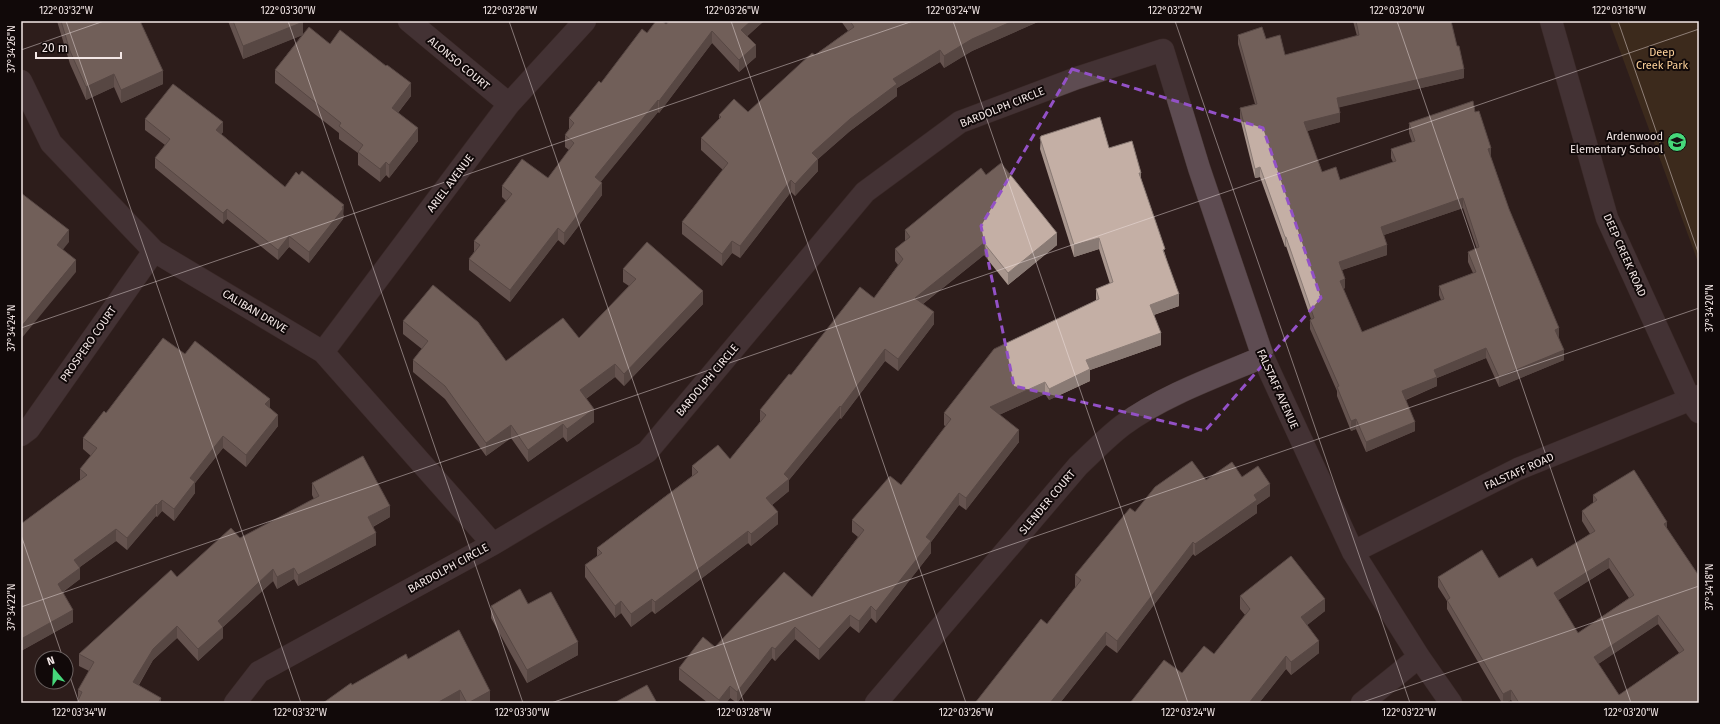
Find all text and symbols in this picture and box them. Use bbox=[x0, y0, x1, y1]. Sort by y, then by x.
text: 122°03'32"W bbox=[39, 5, 94, 17]
text: 122°03'30"W bbox=[261, 5, 316, 17]
text: 122°03'28"W bbox=[483, 5, 538, 17]
text: 122°03'26"W bbox=[705, 5, 760, 17]
text: 122°03'24"W bbox=[926, 5, 981, 17]
text: 122°03'22"W bbox=[1148, 5, 1203, 17]
text: 122°03'20"W bbox=[1370, 5, 1425, 17]
text: 122°03'18"W bbox=[1592, 5, 1647, 17]
text: 37°34'26"N bbox=[6, 25, 18, 73]
scale bar bbox=[36, 34, 121, 60]
street label: ALONSO COURT bbox=[425, 34, 492, 93]
text: 20 m bbox=[42, 41, 68, 55]
park label: Deep Creek Park bbox=[1636, 46, 1688, 72]
street label: BARDOLPH CIRCLE bbox=[958, 85, 1046, 130]
place label: Ardenwood Elementary School bbox=[1570, 130, 1663, 156]
school or university icon: Ardenwood Elementary School bbox=[1666, 131, 1688, 153]
street label: ARIEL AVENUE bbox=[424, 152, 477, 215]
street label: DEEP CREEK ROAD bbox=[1600, 212, 1649, 299]
text: 37°34'20"N bbox=[1704, 284, 1716, 332]
street label: CALIBAN DRIVE bbox=[220, 287, 290, 336]
street label: PROSPERO COURT bbox=[58, 304, 119, 384]
text: 37°34'24"N bbox=[6, 305, 18, 351]
street label: BARDOLPH CIRCLE bbox=[673, 342, 741, 419]
street label: FALSTAFF AVENUE bbox=[1254, 347, 1301, 431]
street label: FALSTAFF ROAD bbox=[1482, 450, 1556, 493]
street label: SLENDER COURT bbox=[1017, 467, 1078, 537]
street label: BARDOLPH CIRCLE bbox=[406, 541, 491, 596]
text: 37°34'18"N bbox=[1704, 563, 1716, 611]
text: 37°34'22"N bbox=[6, 583, 18, 631]
north arrow bbox=[34, 650, 74, 690]
text: N bbox=[45, 654, 56, 668]
text: 122°03'34"W bbox=[52, 707, 107, 719]
text: 122°03'32"W bbox=[273, 707, 328, 719]
text: 122°03'30"W bbox=[495, 707, 550, 719]
text: 122°03'28"W bbox=[717, 707, 772, 719]
text: 122°03'26"W bbox=[939, 707, 994, 719]
text: 122°03'24"W bbox=[1161, 707, 1216, 719]
text: 122°03'22"W bbox=[1382, 707, 1437, 719]
text: 122°03'20"W bbox=[1604, 707, 1659, 719]

